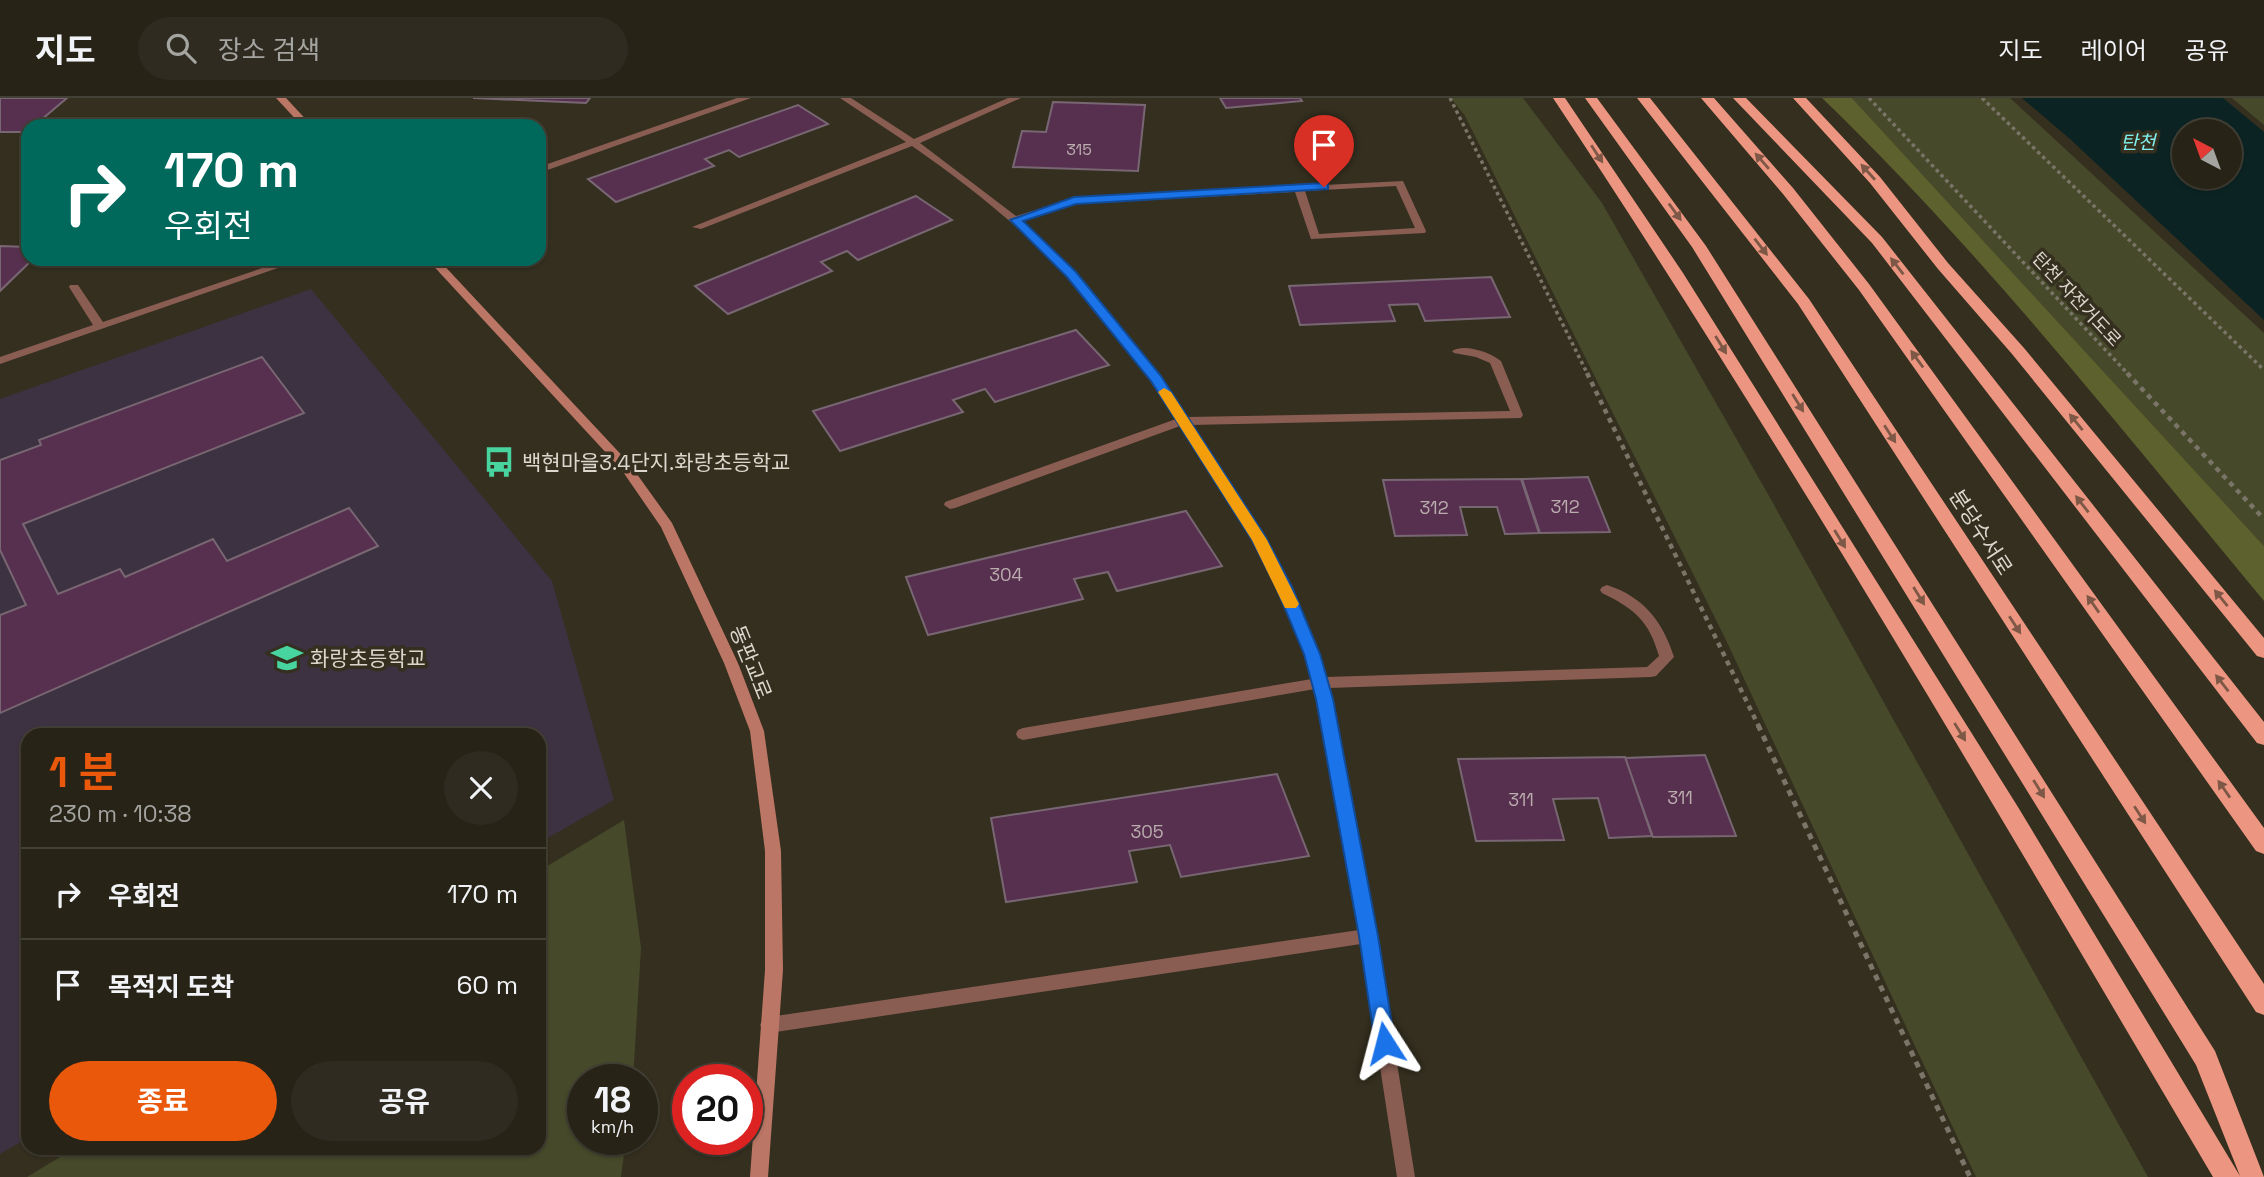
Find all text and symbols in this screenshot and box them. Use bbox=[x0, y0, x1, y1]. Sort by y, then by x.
search box bbox=[138, 17, 628, 80]
icon: search bbox=[162, 29, 200, 67]
text: 지도 bbox=[35, 30, 96, 72]
text: 장소 검색 bbox=[218, 33, 320, 67]
text: 지도 bbox=[1998, 35, 2043, 66]
text: 레이어 bbox=[2081, 35, 2147, 66]
text: 공유 bbox=[2185, 35, 2229, 66]
pin bbox=[1294, 115, 1354, 187]
north arrow bbox=[2172, 119, 2242, 189]
map controls bbox=[2172, 119, 2242, 189]
icon: arrive bbox=[1305, 126, 1343, 164]
water label: 탄천 bbox=[2121, 130, 2157, 155]
text: 170 m bbox=[164, 139, 299, 201]
house number: 315 bbox=[1066, 139, 1092, 160]
one-way arrow bbox=[1591, 144, 1604, 164]
icon: right bbox=[49, 147, 140, 238]
one-way arrow bbox=[1755, 152, 1770, 169]
one-way arrow bbox=[1860, 163, 1876, 181]
one-way arrow bbox=[1667, 203, 1681, 221]
text: 우회전 bbox=[164, 206, 252, 246]
one-way arrow bbox=[1754, 238, 1769, 256]
street label: 탄천 자전거도로 bbox=[2027, 247, 2127, 351]
one-way arrow bbox=[1890, 258, 1905, 276]
one-way arrow bbox=[1714, 336, 1727, 355]
one-way arrow bbox=[1910, 350, 1924, 368]
one-way arrow bbox=[1792, 394, 1805, 413]
one-way arrow bbox=[2069, 414, 2084, 431]
one-way arrow bbox=[1884, 425, 1897, 444]
bus stop icon: 백현마을3.4단지.화랑초등학교 bbox=[482, 445, 516, 479]
place label: 백현마을3.4단지.화랑초등학교 bbox=[522, 449, 790, 476]
street label: 분당수서로 bbox=[1943, 484, 2019, 580]
house number: 312 bbox=[1551, 495, 1580, 518]
one-way arrow bbox=[2075, 495, 2090, 513]
house number: 312 bbox=[1420, 496, 1449, 519]
one-way arrow bbox=[1834, 529, 1847, 548]
house number: 304 bbox=[989, 563, 1023, 586]
one-way arrow bbox=[1912, 586, 1925, 606]
one-way arrow bbox=[2214, 589, 2229, 606]
one-way arrow bbox=[2086, 595, 2100, 613]
one-way arrow bbox=[2008, 616, 2022, 634]
street label: 동판교로 bbox=[724, 621, 778, 703]
school or university icon: 화랑초등학교 bbox=[270, 641, 304, 675]
place label: 화랑초등학교 bbox=[310, 645, 426, 672]
one-way arrow bbox=[2215, 675, 2230, 693]
one-way arrow bbox=[1953, 723, 1966, 742]
text: 1 분 bbox=[49, 746, 117, 799]
button: close bbox=[444, 751, 518, 825]
one-way arrow bbox=[2033, 780, 2045, 799]
one-way arrow bbox=[2218, 780, 2232, 798]
house number: 311 bbox=[1667, 786, 1693, 809]
house number: 311 bbox=[1508, 788, 1534, 811]
text: 230 m · 10:38 bbox=[49, 799, 192, 829]
one-way arrow bbox=[2133, 806, 2147, 824]
house number: 305 bbox=[1130, 820, 1164, 843]
icon: right bbox=[49, 875, 87, 913]
text: 170 m bbox=[447, 877, 518, 911]
text: 우회전 bbox=[108, 879, 180, 913]
icon: arrive bbox=[49, 966, 87, 1004]
text: 60 m bbox=[456, 968, 518, 1002]
text: 목적지 도착 bbox=[108, 970, 234, 1004]
position arrow bbox=[1348, 1006, 1422, 1080]
button: 종료 bbox=[49, 1061, 277, 1141]
button: 공유 bbox=[291, 1061, 518, 1141]
speed limit sign: 20 bbox=[672, 1064, 763, 1155]
text: 18 bbox=[594, 1078, 631, 1122]
text: km/h bbox=[591, 1115, 634, 1138]

